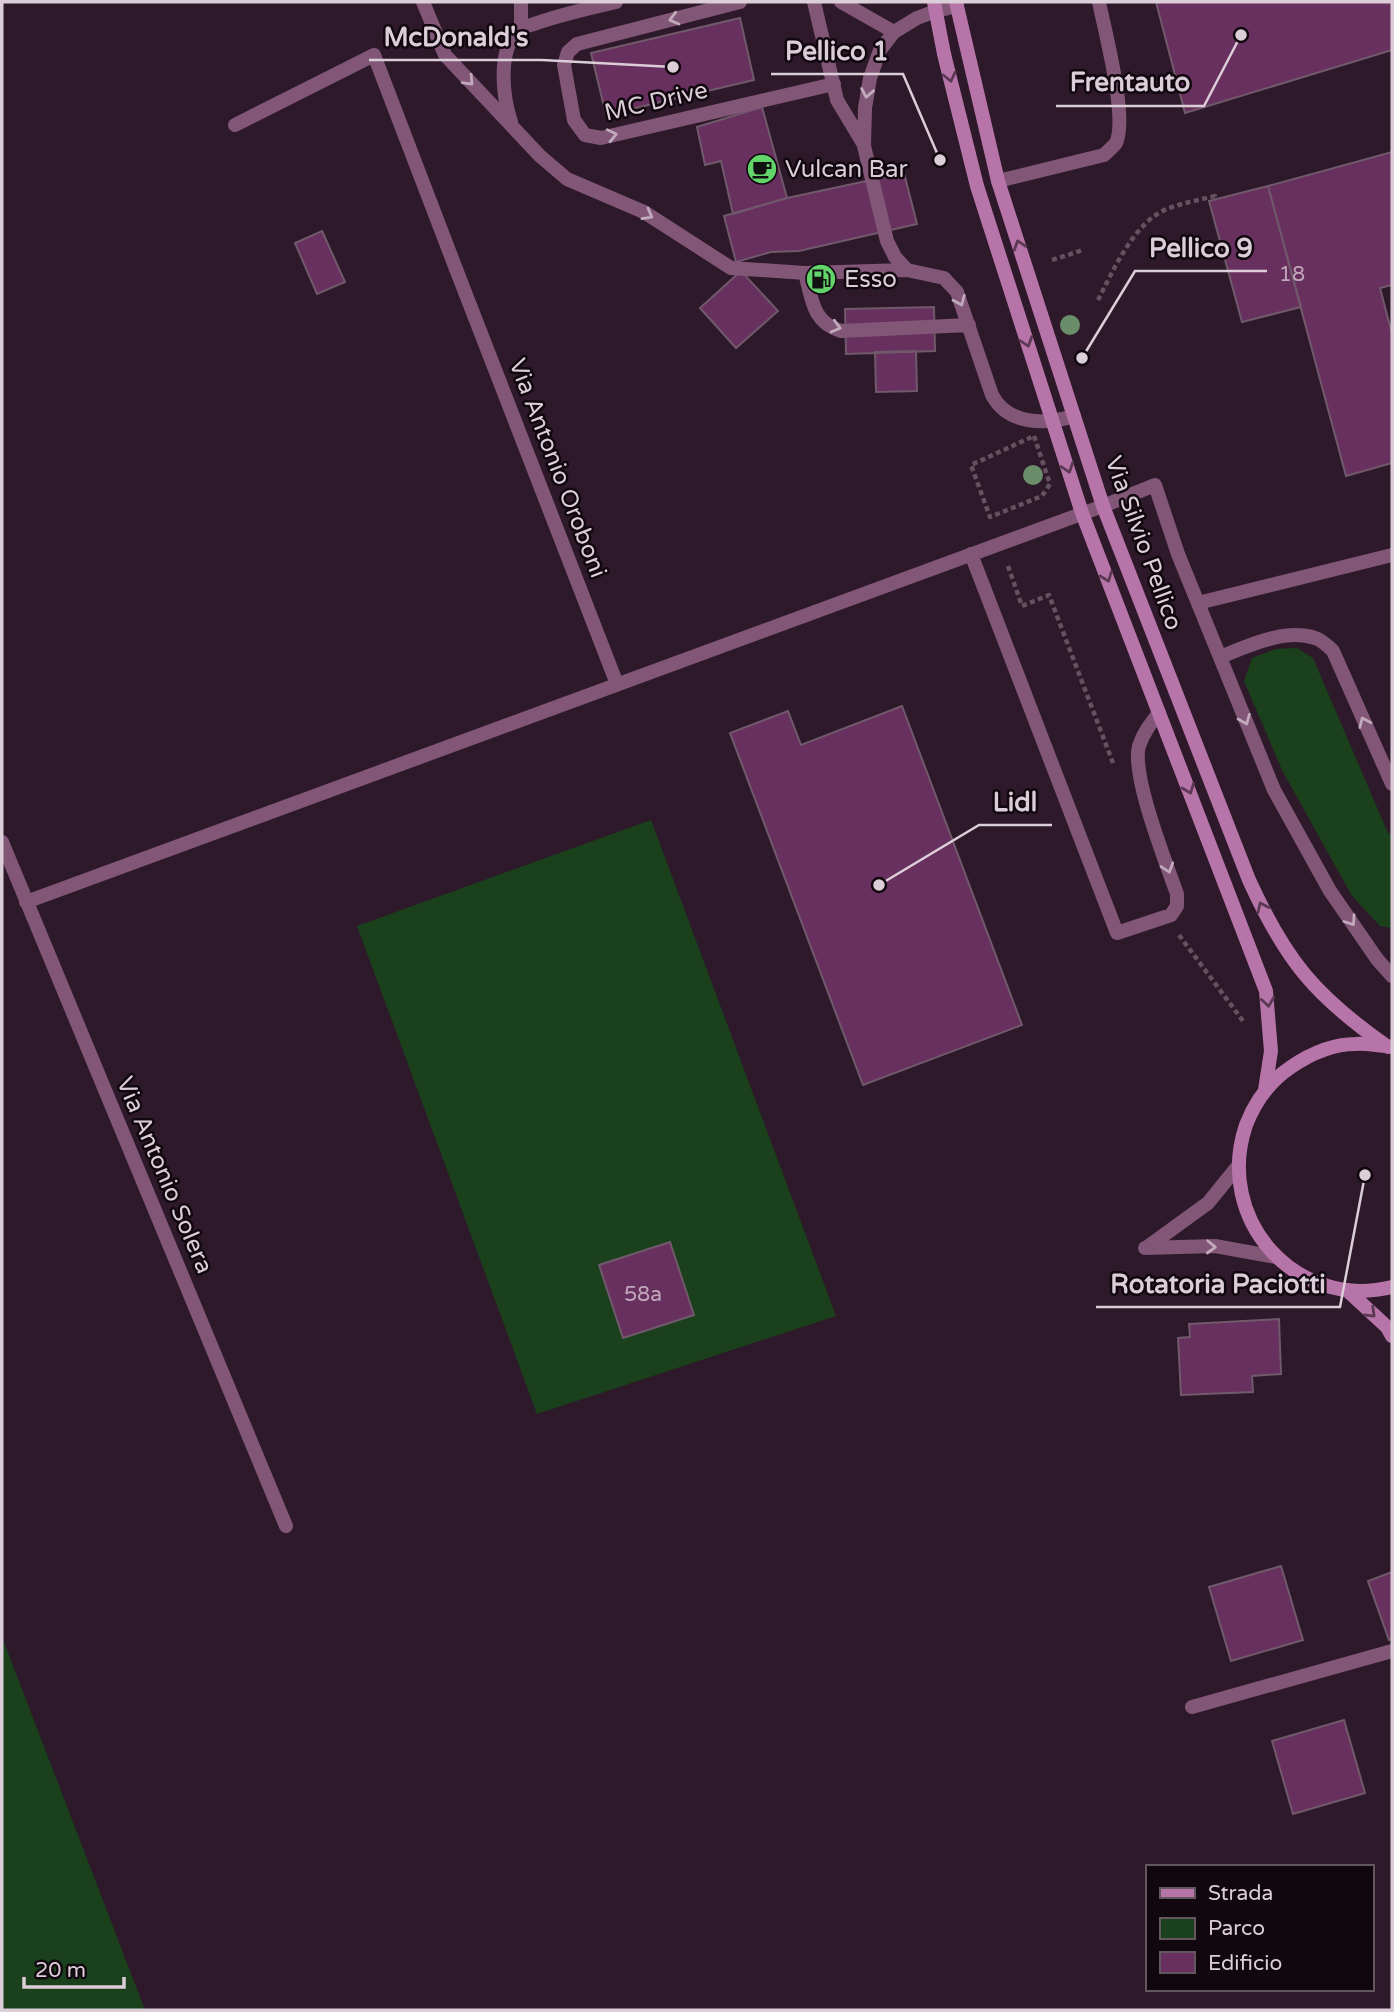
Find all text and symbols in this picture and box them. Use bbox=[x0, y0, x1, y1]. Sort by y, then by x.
one-way arrow bbox=[668, 11, 680, 25]
callout: McDonald's bbox=[369, 13, 542, 60]
text: McDonald's bbox=[383, 22, 529, 53]
callout: Pellico 1 bbox=[771, 27, 903, 74]
text: Pellico 1 bbox=[785, 36, 889, 67]
callout: Frentauto bbox=[1056, 59, 1204, 106]
text: Frentauto bbox=[1070, 67, 1191, 98]
one-way arrow bbox=[941, 71, 956, 83]
one-way arrow bbox=[460, 73, 473, 86]
street label: MC Drive bbox=[602, 76, 711, 127]
one-way arrow bbox=[860, 88, 875, 99]
one-way arrow bbox=[606, 129, 618, 144]
cafe icon: Vulcan Bar bbox=[745, 152, 779, 186]
place label: Vulcan Bar bbox=[785, 155, 909, 184]
one-way arrow bbox=[640, 207, 653, 220]
callout: Pellico 9 bbox=[1135, 224, 1267, 271]
text: Pellico 9 bbox=[1149, 233, 1253, 264]
one-way arrow bbox=[1013, 239, 1027, 252]
fuel station icon: Esso bbox=[804, 262, 838, 296]
house number: 18 bbox=[1279, 262, 1305, 287]
place label: Esso bbox=[844, 265, 897, 294]
one-way arrow bbox=[951, 294, 965, 306]
one-way arrow bbox=[830, 319, 842, 333]
one-way arrow bbox=[1019, 336, 1034, 348]
street label: Via Antonio Oroboni bbox=[502, 355, 613, 582]
street label: Via Silvio Pellico bbox=[1099, 452, 1188, 634]
one-way arrow bbox=[1059, 461, 1074, 473]
one-way arrow bbox=[1098, 570, 1112, 582]
one-way arrow bbox=[1237, 713, 1251, 725]
one-way arrow bbox=[1358, 716, 1372, 729]
callout: Lidl bbox=[979, 778, 1052, 825]
one-way arrow bbox=[1180, 783, 1194, 795]
text: Lidl bbox=[993, 787, 1037, 818]
one-way arrow bbox=[1160, 862, 1175, 874]
one-way arrow bbox=[1256, 902, 1270, 915]
one-way arrow bbox=[1343, 913, 1355, 926]
one-way arrow bbox=[1260, 996, 1275, 1008]
street label: Via Antonio Solera bbox=[110, 1072, 219, 1278]
one-way arrow bbox=[1206, 1240, 1217, 1255]
callout: Rotatoria Paciotti bbox=[1096, 1260, 1340, 1307]
text: Rotatoria Paciotti bbox=[1110, 1269, 1326, 1300]
house number: 58a bbox=[624, 1282, 662, 1307]
one-way arrow bbox=[1363, 1304, 1376, 1317]
legend bbox=[1146, 1865, 1373, 1991]
text: Strada bbox=[1208, 1881, 1273, 1906]
text: Parco bbox=[1208, 1916, 1265, 1941]
scale bar bbox=[24, 1946, 124, 1990]
text: Edificio bbox=[1208, 1951, 1282, 1976]
text: 20 m bbox=[35, 1958, 86, 1983]

